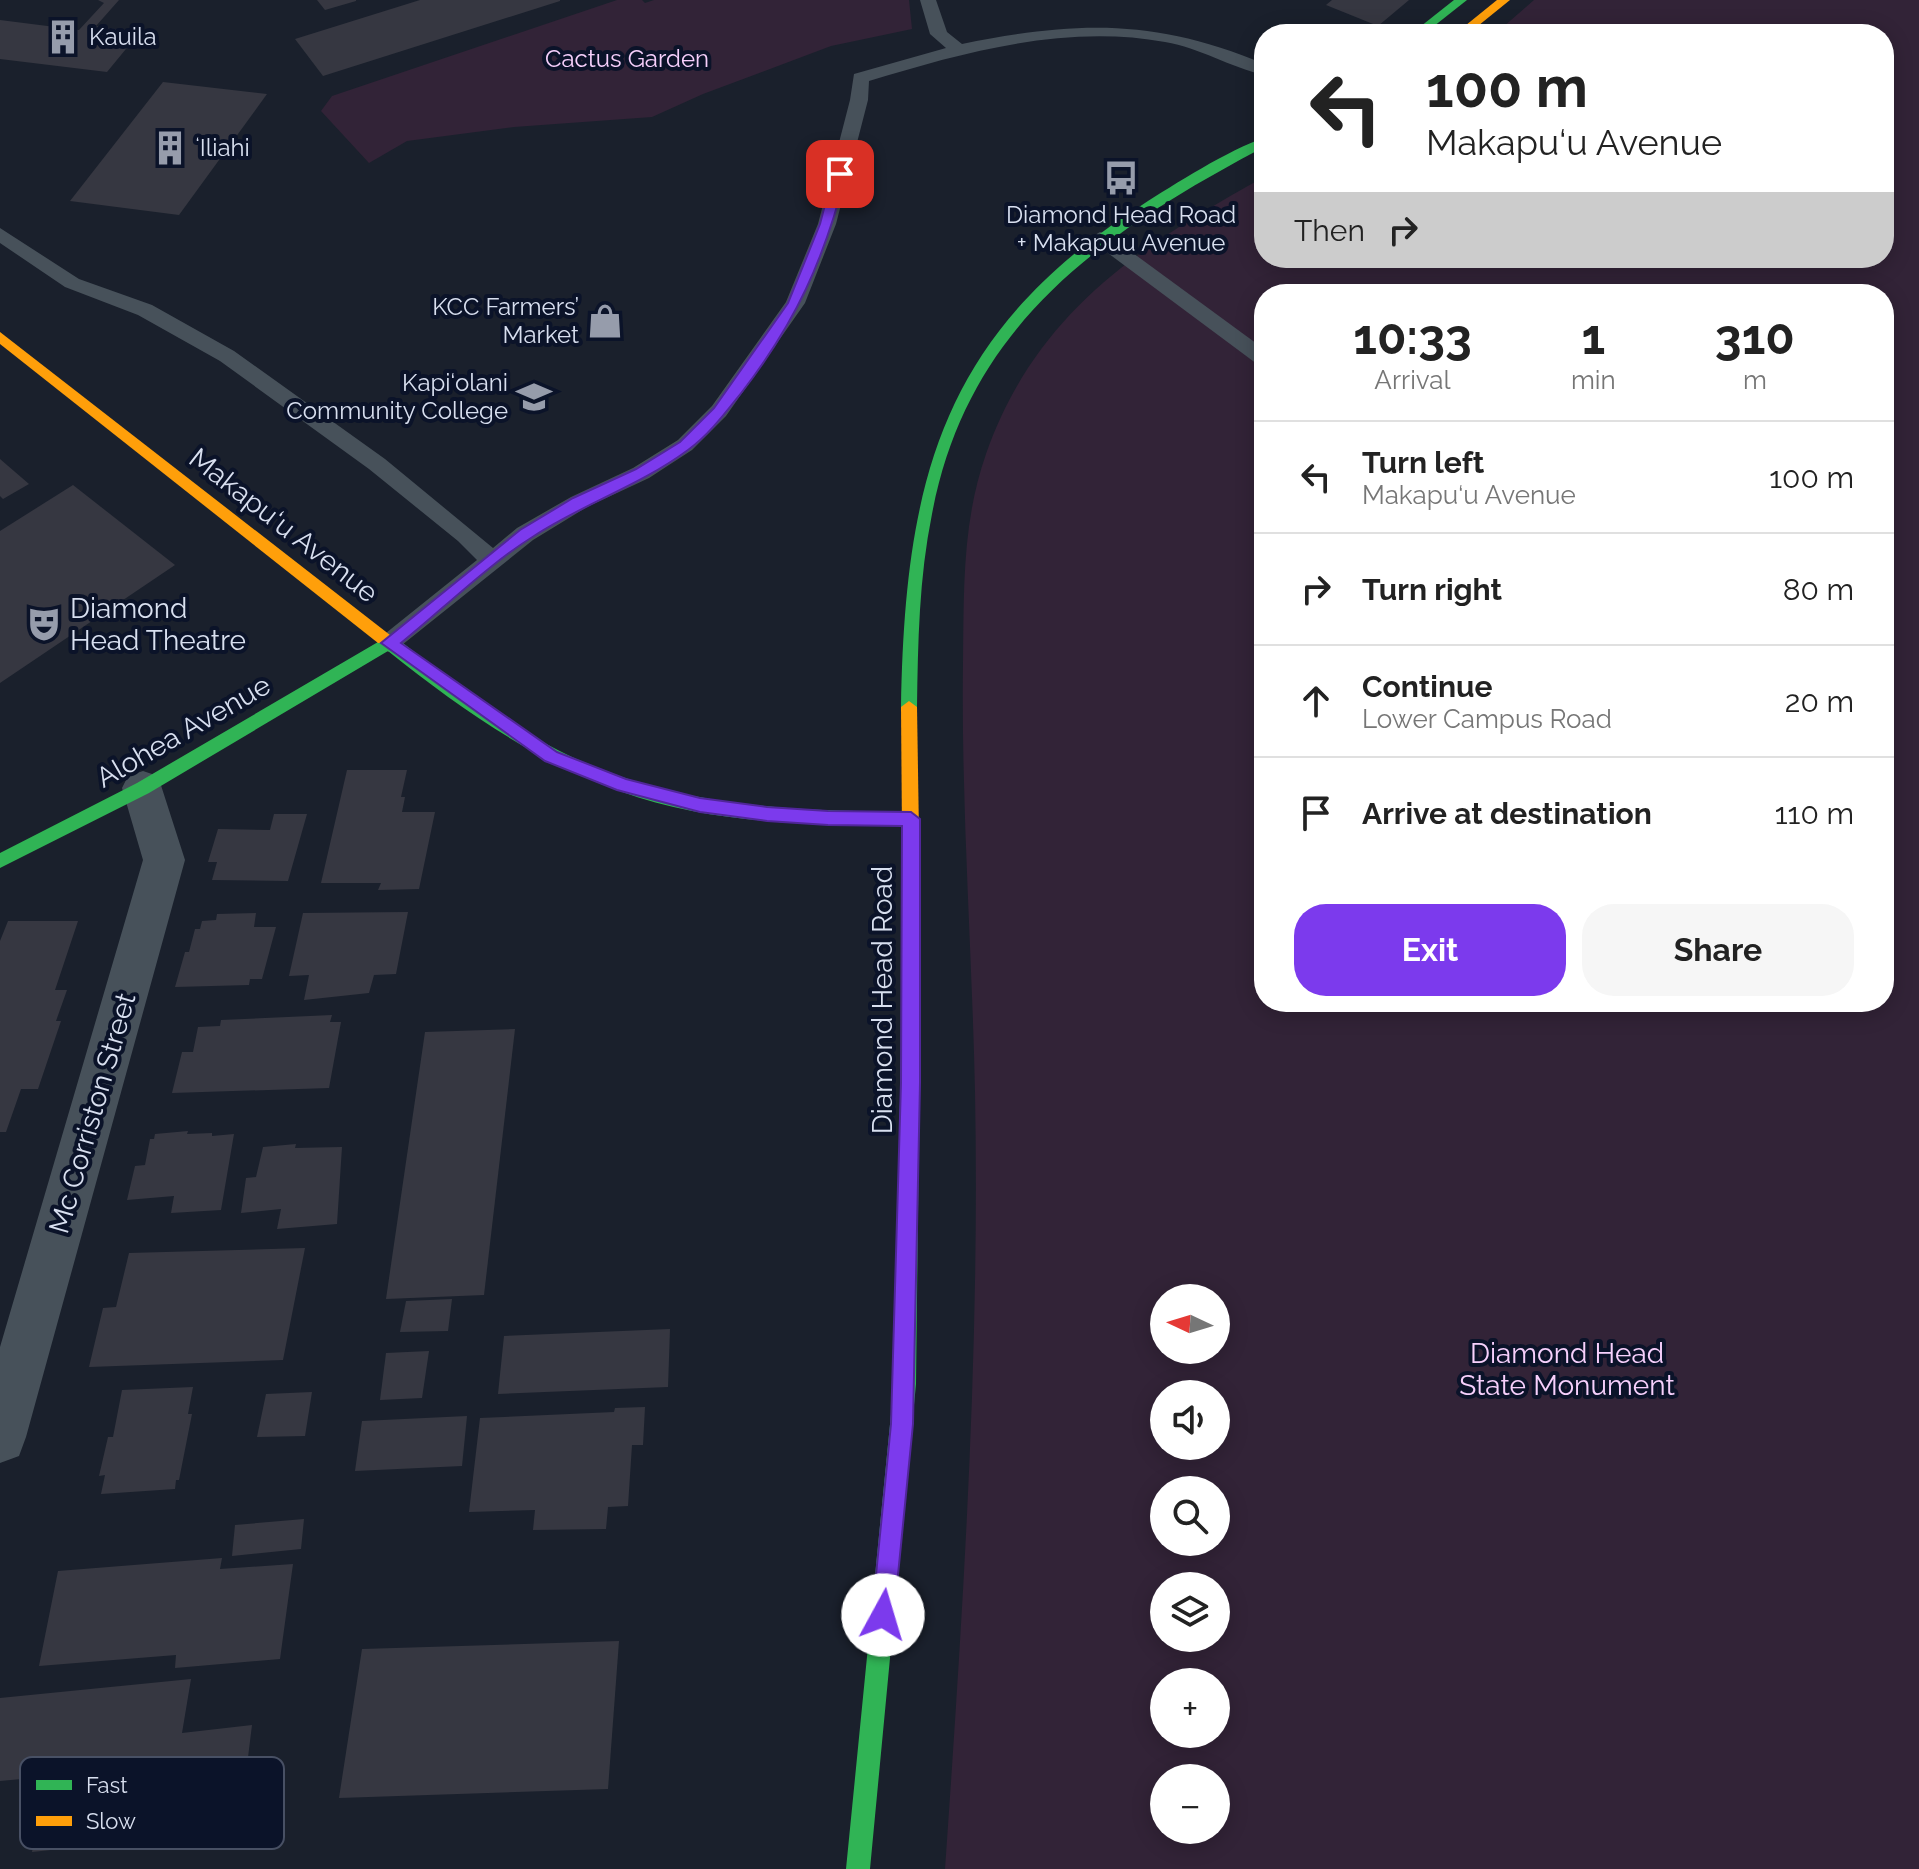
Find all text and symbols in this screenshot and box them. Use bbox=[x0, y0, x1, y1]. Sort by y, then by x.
building icon: Kauila bbox=[44, 18, 82, 56]
place label: Kauila bbox=[89, 22, 157, 51]
park label: Cactus Garden bbox=[545, 44, 709, 73]
text: 100 m bbox=[1426, 54, 1588, 120]
icon: left bbox=[1294, 56, 1398, 160]
text: Makapu‘u Avenue bbox=[1426, 121, 1722, 163]
building icon: ʻIliahi bbox=[151, 129, 189, 167]
place label: ʻIliahi bbox=[196, 133, 250, 162]
pin bbox=[806, 140, 874, 208]
icon: arrive bbox=[818, 152, 862, 196]
bus stop icon: Diamond Head Road + Makapuu Avenue bbox=[1102, 159, 1140, 197]
place label: Diamond Head Road + Makapuu Avenue bbox=[1006, 200, 1236, 257]
icon: right bbox=[1381, 208, 1425, 252]
text: Then bbox=[1294, 213, 1365, 248]
place label: KCC Farmers’ Market bbox=[432, 292, 579, 349]
shop icon: KCC Farmers’ Market bbox=[586, 302, 624, 340]
text: 10:33 bbox=[1353, 309, 1472, 365]
text: 1 bbox=[1581, 309, 1605, 365]
text: 310 bbox=[1715, 309, 1795, 365]
text: Arrival bbox=[1374, 365, 1451, 395]
text: min bbox=[1571, 365, 1616, 395]
text: m bbox=[1743, 365, 1767, 395]
place label: Kapi‘olani Community College bbox=[286, 368, 508, 425]
school or university icon: Kapi‘olani Community College bbox=[515, 378, 553, 416]
street label: Makapu‘u Avenue bbox=[183, 442, 385, 609]
text: Turn left bbox=[1362, 445, 1484, 480]
icon: left bbox=[1294, 455, 1338, 499]
text: 100 m bbox=[1769, 460, 1854, 495]
text: Makapu‘u Avenue bbox=[1362, 480, 1576, 510]
icon: right bbox=[1294, 567, 1338, 611]
text: Turn right bbox=[1362, 572, 1502, 607]
text: 80 m bbox=[1783, 572, 1854, 607]
place label: Diamond Head Theatre bbox=[70, 592, 246, 657]
theatre icon: Diamond Head Theatre bbox=[25, 605, 63, 643]
street label: Alohea Avenue bbox=[90, 668, 276, 795]
text: Continue bbox=[1362, 669, 1493, 704]
icon: ahead bbox=[1294, 679, 1338, 723]
text: 20 m bbox=[1785, 684, 1854, 719]
text: Lower Campus Road bbox=[1362, 704, 1612, 734]
icon: arrive bbox=[1294, 791, 1338, 835]
text: Arrive at destination bbox=[1362, 796, 1652, 831]
text: 110 m bbox=[1775, 796, 1854, 831]
street label: Diamond Head Road bbox=[866, 866, 899, 1134]
button: Exit bbox=[1294, 904, 1566, 996]
button: Share bbox=[1582, 904, 1854, 996]
street label: Mc Corriston Street bbox=[42, 988, 143, 1237]
north arrow bbox=[1150, 1284, 1230, 1364]
map controls bbox=[1150, 1284, 1230, 1844]
park label: Diamond Head State Monument bbox=[1459, 1337, 1675, 1402]
button: sound bbox=[1150, 1380, 1230, 1460]
button: search bbox=[1150, 1476, 1230, 1556]
button: layers bbox=[1150, 1572, 1230, 1652]
position arrow bbox=[841, 1573, 925, 1657]
button: + bbox=[1150, 1668, 1230, 1748]
legend bbox=[20, 1757, 284, 1849]
button: − bbox=[1150, 1764, 1230, 1844]
text: Fast bbox=[86, 1772, 128, 1798]
text: Slow bbox=[86, 1808, 136, 1834]

